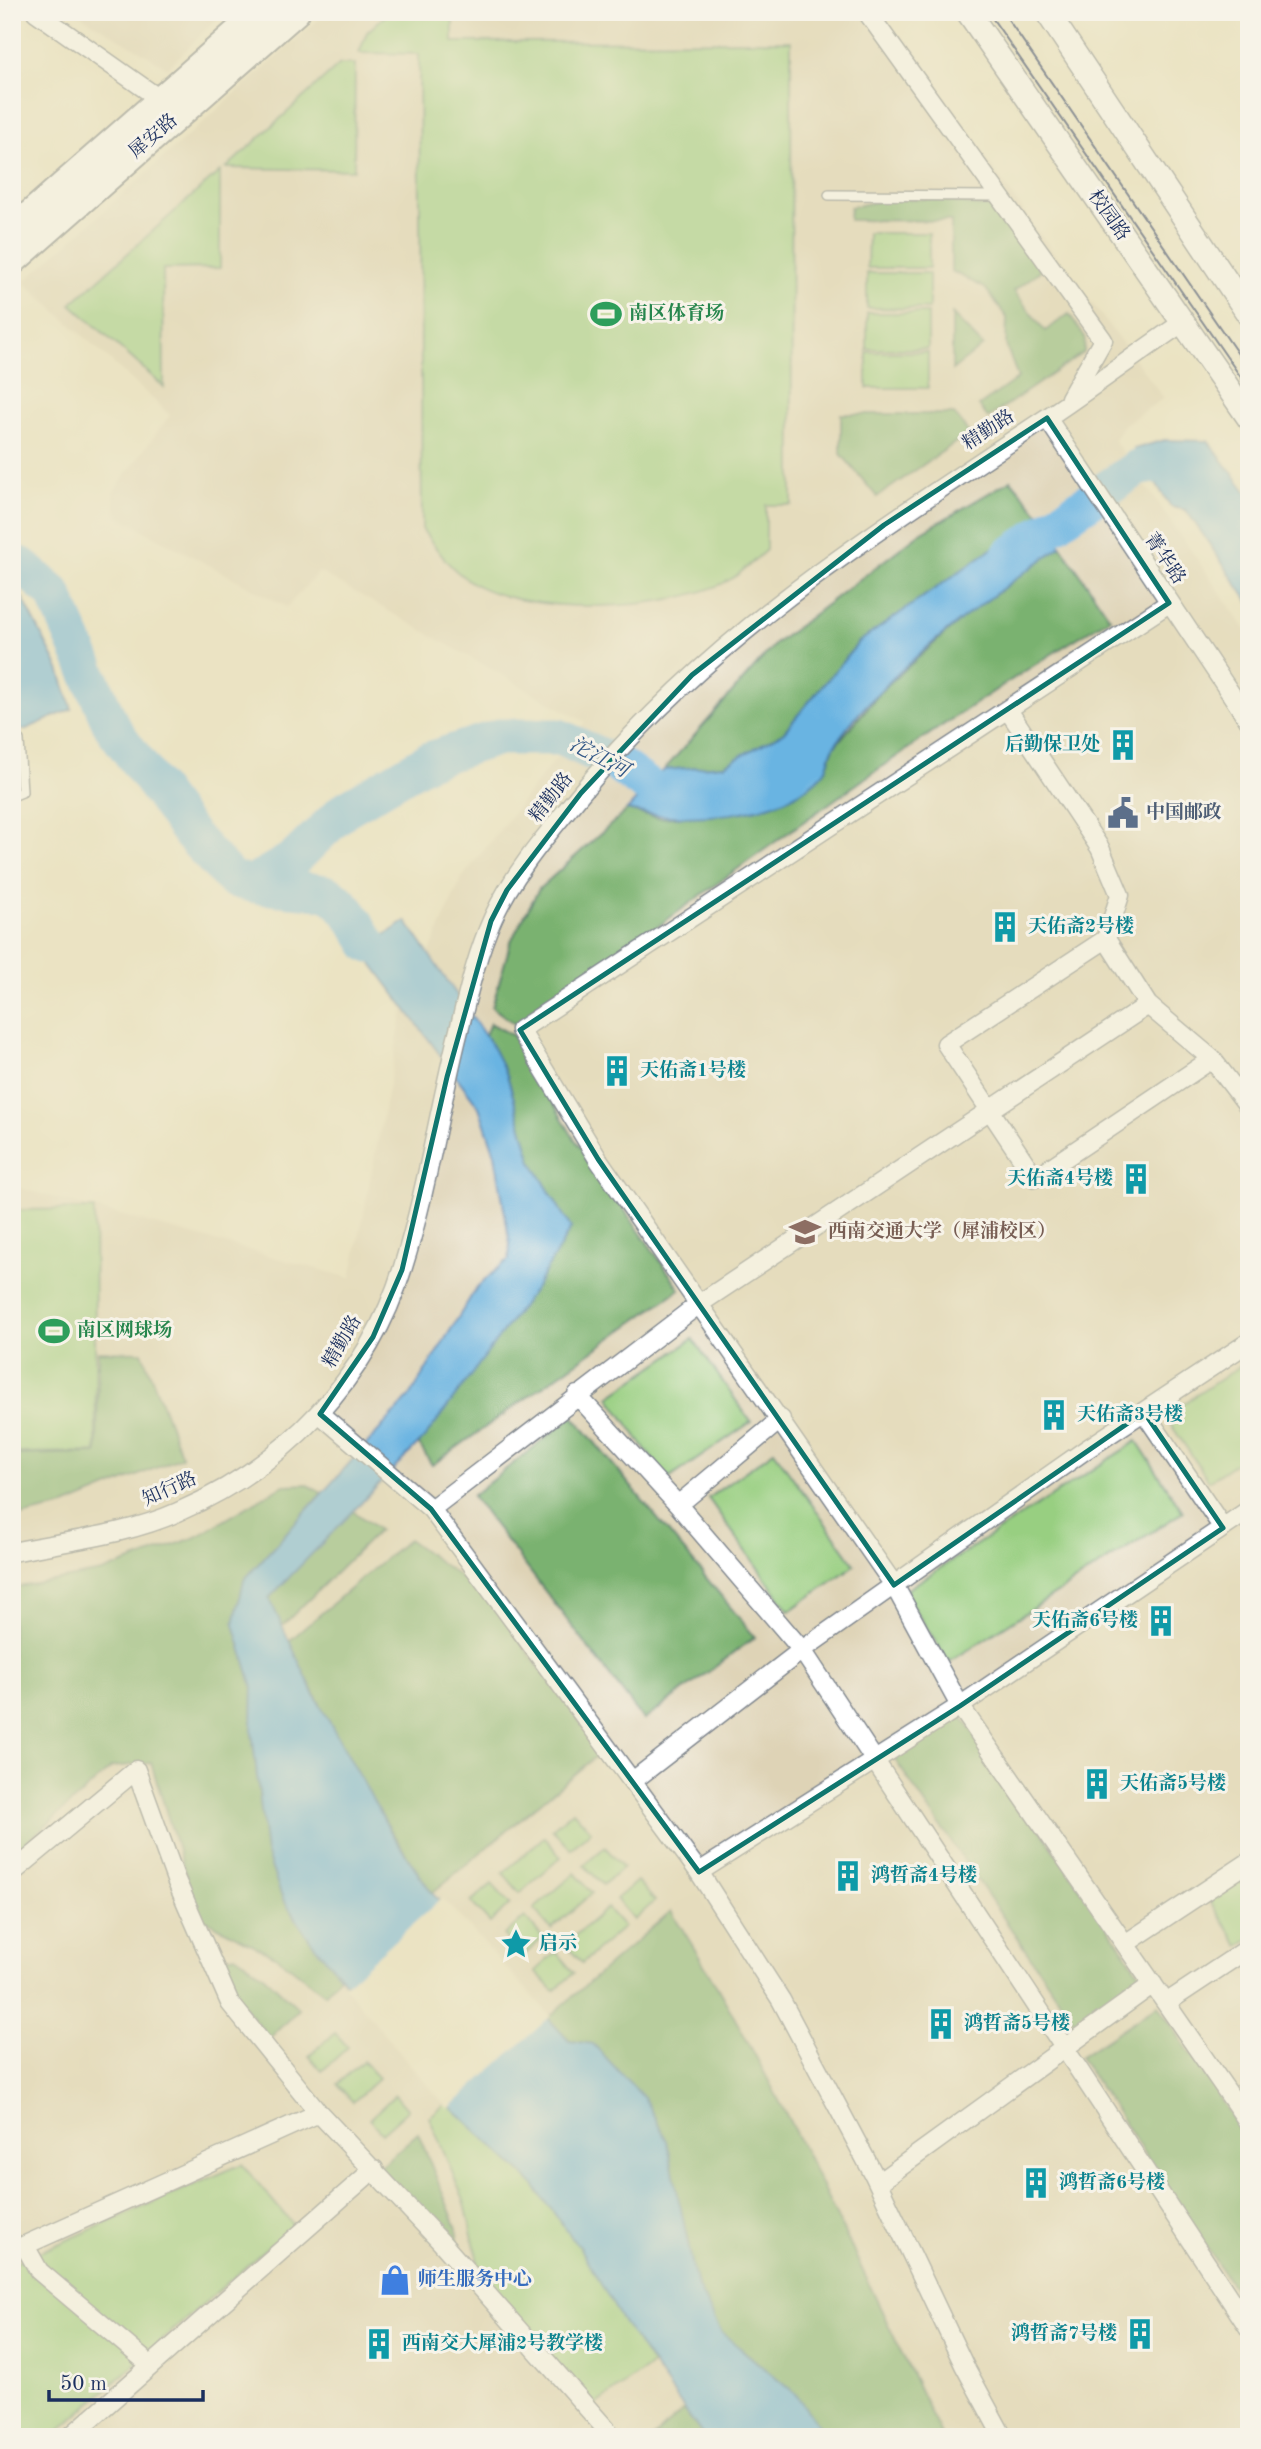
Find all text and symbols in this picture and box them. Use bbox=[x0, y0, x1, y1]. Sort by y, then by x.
street label: 犀安路 bbox=[124, 109, 182, 163]
street label: 校园路 bbox=[1084, 185, 1135, 245]
sports icon: 南区体育场 bbox=[589, 297, 623, 331]
place label: 南区体育场 bbox=[629, 302, 724, 324]
street label: 精勤路 bbox=[959, 406, 1018, 454]
street label: 菁华路 bbox=[1140, 529, 1189, 588]
building icon: 后勤保卫处 bbox=[1106, 728, 1140, 762]
water label: 沱江河 bbox=[566, 732, 636, 784]
place label: 后勤保卫处 bbox=[1005, 733, 1100, 755]
street label: 精勤路 bbox=[525, 768, 577, 826]
public building icon: 中国邮政 bbox=[1106, 796, 1140, 830]
place label: 中国邮政 bbox=[1146, 801, 1222, 823]
building icon: 天佑斋2号楼 bbox=[988, 910, 1022, 944]
place label: 天佑斋2号楼 bbox=[1028, 915, 1134, 937]
building icon: 天佑斋1号楼 bbox=[600, 1054, 634, 1088]
place label: 天佑斋1号楼 bbox=[640, 1059, 746, 1081]
building icon: 天佑斋4号楼 bbox=[1119, 1162, 1153, 1196]
place label: 天佑斋4号楼 bbox=[1007, 1167, 1113, 1189]
school or university icon: 西南交通大学（犀浦校区） bbox=[788, 1215, 822, 1249]
place label: 西南交通大学（犀浦校区） bbox=[828, 1220, 1056, 1242]
street label: 精勤路 bbox=[319, 1312, 365, 1371]
sports icon: 南区网球场 bbox=[37, 1314, 71, 1348]
place label: 南区网球场 bbox=[77, 1319, 172, 1341]
building icon: 天佑斋3号楼 bbox=[1037, 1398, 1071, 1432]
place label: 天佑斋3号楼 bbox=[1077, 1403, 1183, 1425]
street label: 知行路 bbox=[139, 1468, 200, 1510]
building icon: 天佑斋6号楼 bbox=[1144, 1604, 1178, 1638]
place label: 天佑斋6号楼 bbox=[1032, 1609, 1138, 1631]
building icon: 天佑斋5号楼 bbox=[1080, 1767, 1114, 1801]
place label: 天佑斋5号楼 bbox=[1120, 1772, 1226, 1794]
building icon: 鸿哲斋4号楼 bbox=[831, 1859, 865, 1893]
place label: 鸿哲斋4号楼 bbox=[871, 1864, 977, 1886]
place icon: 启示 bbox=[499, 1927, 533, 1961]
place label: 启示 bbox=[539, 1932, 577, 1954]
building icon: 鸿哲斋5号楼 bbox=[924, 2007, 958, 2041]
place label: 鸿哲斋5号楼 bbox=[964, 2012, 1070, 2034]
building icon: 鸿哲斋6号楼 bbox=[1019, 2166, 1053, 2200]
place label: 鸿哲斋6号楼 bbox=[1059, 2171, 1165, 2193]
shop icon: 师生服务中心 bbox=[378, 2263, 412, 2297]
place label: 师生服务中心 bbox=[418, 2268, 532, 2290]
building icon: 鸿哲斋7号楼 bbox=[1123, 2317, 1157, 2351]
place label: 鸿哲斋7号楼 bbox=[1011, 2322, 1117, 2344]
building icon: 西南交大犀浦2号教学楼 bbox=[362, 2327, 396, 2361]
place label: 西南交大犀浦2号教学楼 bbox=[402, 2332, 603, 2354]
scale bar bbox=[49, 2358, 203, 2402]
text: 50 m bbox=[60, 2374, 107, 2395]

